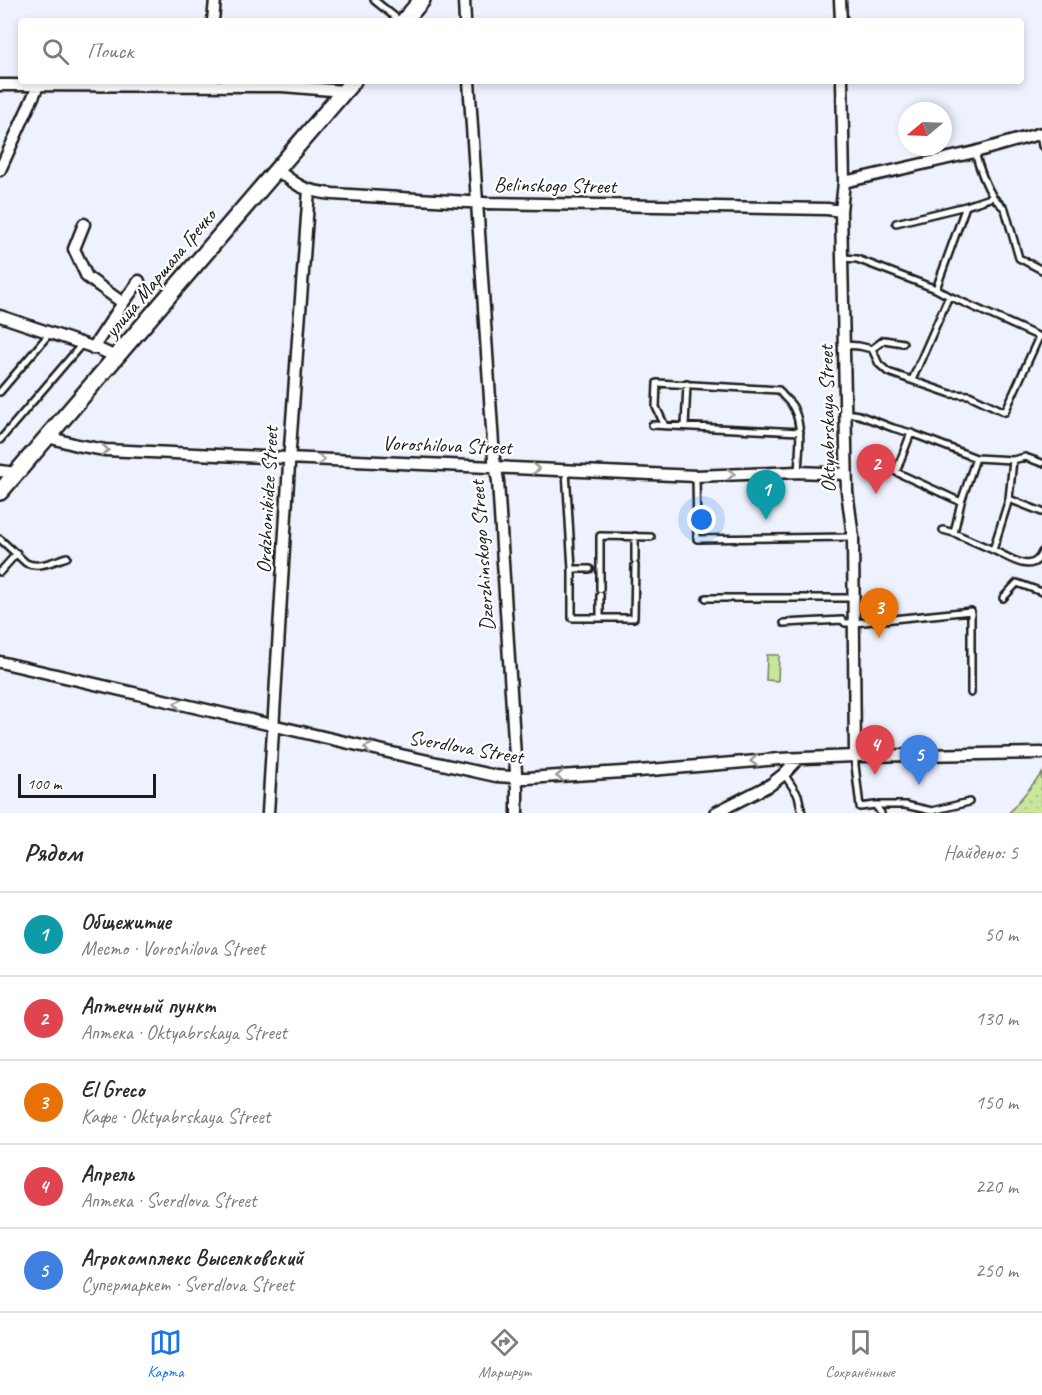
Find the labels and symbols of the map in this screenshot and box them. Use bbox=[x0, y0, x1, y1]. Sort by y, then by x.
north arrow bbox=[898, 102, 952, 156]
street label: Belinskogo Street bbox=[494, 171, 618, 199]
street label: улица Маршала Гречко bbox=[97, 201, 223, 344]
street label: Oktyabrskaya Street bbox=[813, 343, 841, 493]
street label: Ordzhonikidze Street bbox=[250, 424, 284, 574]
street label: Voroshilova Street bbox=[382, 430, 514, 460]
one-way arrow bbox=[100, 443, 109, 456]
pin: 2 bbox=[856, 444, 896, 494]
one-way arrow bbox=[316, 453, 325, 466]
one-way arrow bbox=[532, 462, 541, 475]
one-way arrow bbox=[727, 468, 736, 481]
pin: 1 bbox=[746, 470, 786, 520]
street label: Dzerzhinskogo Street bbox=[464, 478, 500, 632]
your location bbox=[687, 505, 716, 534]
pin: 3 bbox=[860, 588, 898, 638]
one-way arrow bbox=[173, 698, 183, 711]
street label: Sverdlova Street bbox=[407, 724, 527, 770]
pin: 4 bbox=[856, 726, 894, 775]
pin: 5 bbox=[900, 736, 938, 785]
one-way arrow bbox=[363, 742, 373, 755]
one-way arrow bbox=[750, 754, 759, 767]
one-way arrow bbox=[555, 769, 564, 782]
scale bar bbox=[18, 771, 156, 798]

